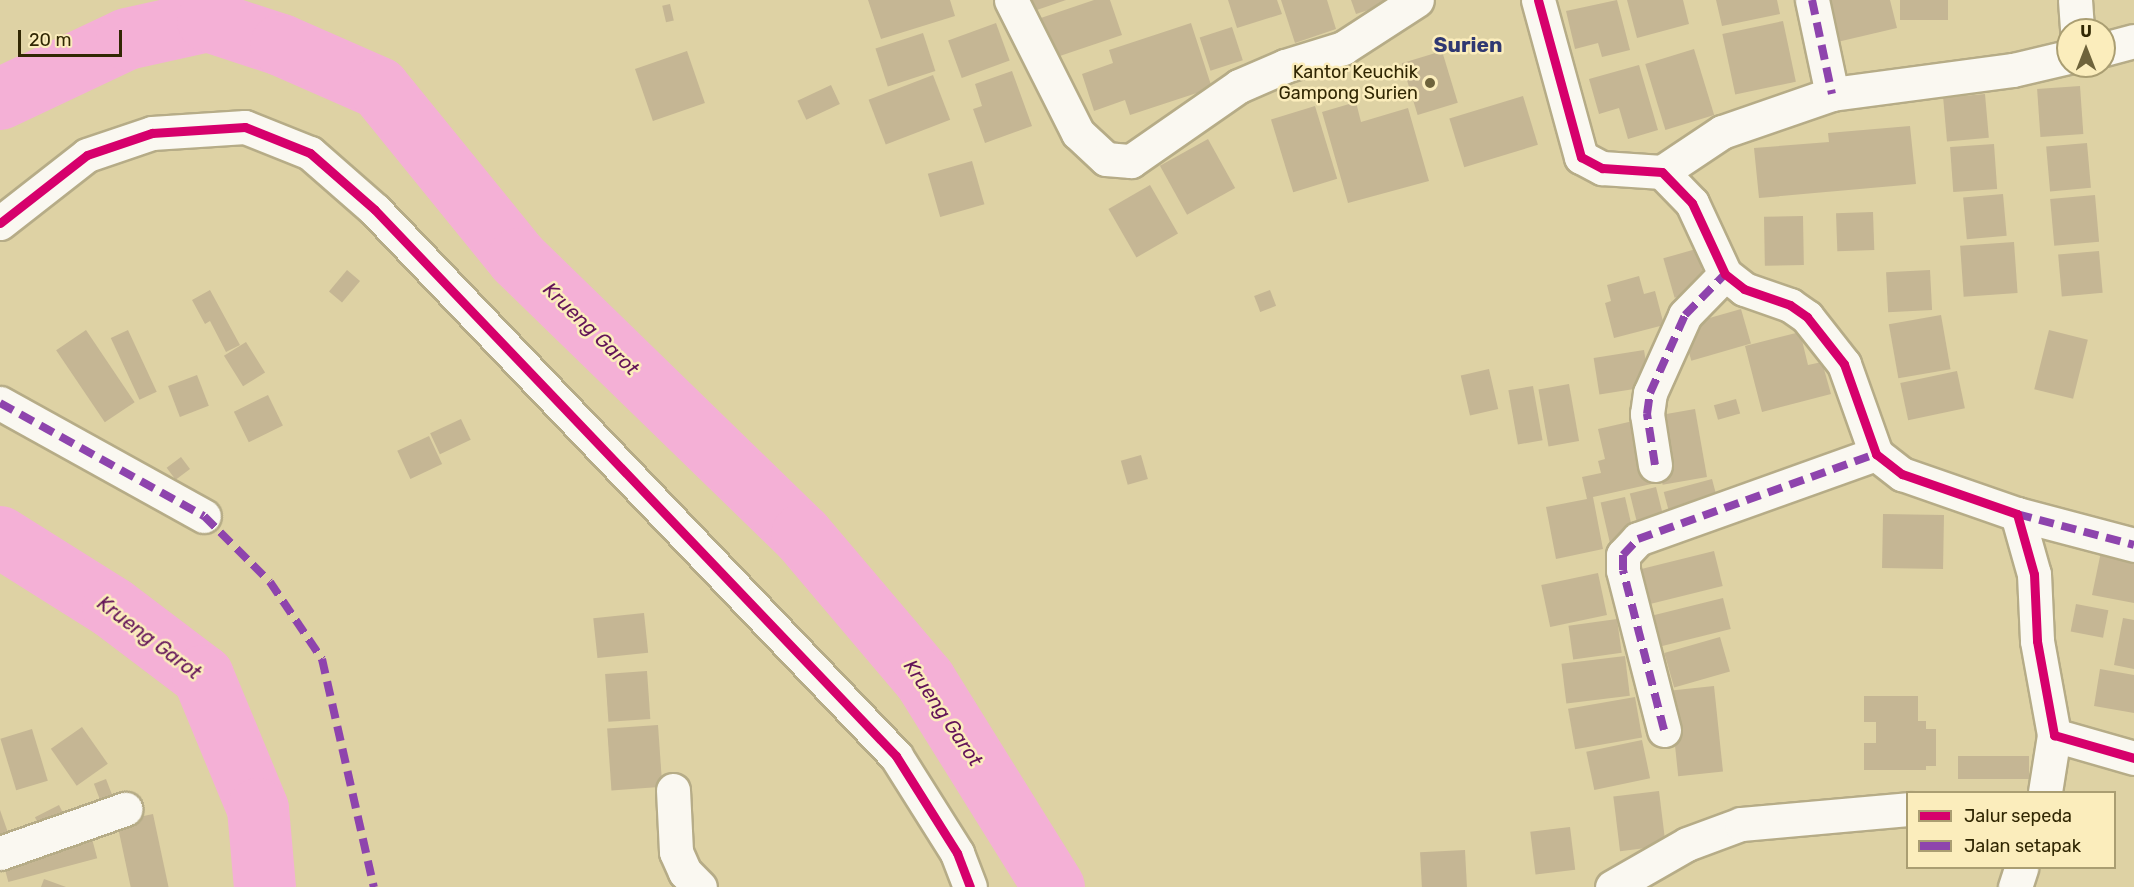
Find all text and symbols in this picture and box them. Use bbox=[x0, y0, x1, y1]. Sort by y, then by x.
scale bar bbox=[21, 18, 124, 56]
north arrow bbox=[2056, 18, 2116, 78]
text: U bbox=[2080, 22, 2092, 41]
text: 20 m bbox=[29, 29, 71, 51]
district label: Surien bbox=[1434, 32, 1502, 58]
place label: Kantor Keuchik Gampong Surien bbox=[1278, 62, 1418, 104]
marker: Kantor Keuchik Gampong Surien bbox=[1423, 76, 1437, 90]
water label: Krueng Garot bbox=[538, 277, 644, 381]
water label: Krueng Garot bbox=[92, 591, 206, 685]
water label: Krueng Garot bbox=[899, 655, 987, 771]
legend bbox=[1906, 791, 2116, 869]
text: Jalur sepeda bbox=[1964, 805, 2072, 827]
text: Jalan setapak bbox=[1964, 835, 2081, 857]

